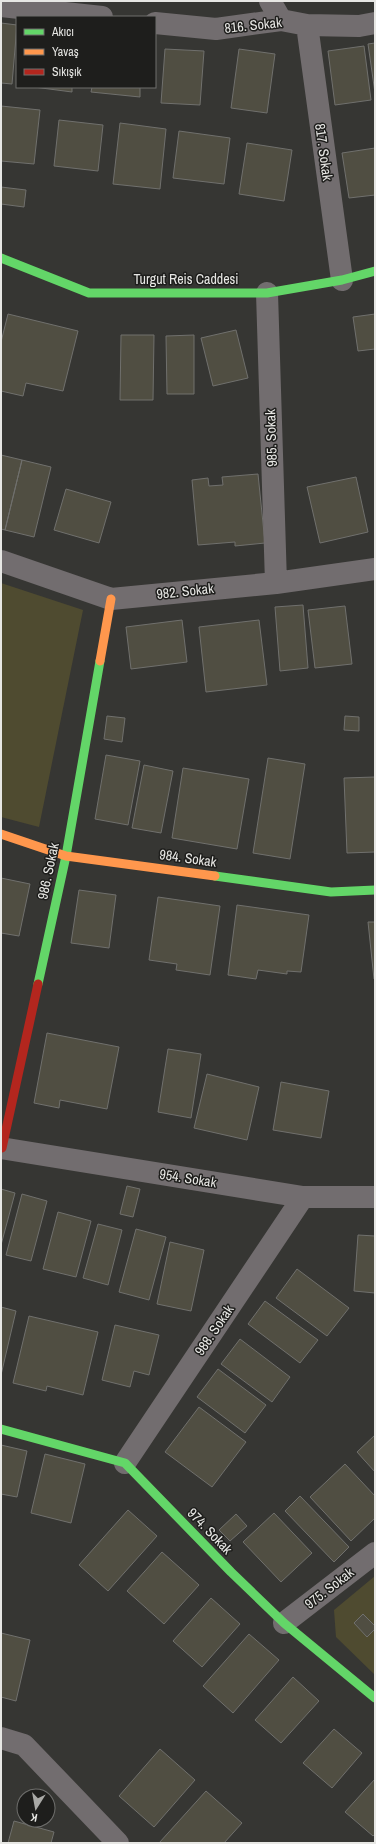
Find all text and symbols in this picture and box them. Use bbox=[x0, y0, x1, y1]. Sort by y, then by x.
street label: 816. Sokak bbox=[223, 13, 283, 37]
legend bbox=[16, 16, 156, 88]
text: Akıcı bbox=[51, 24, 74, 40]
text: Yavaş bbox=[52, 44, 79, 60]
text: Sıkışık bbox=[52, 64, 82, 80]
street label: 817. Sokak bbox=[311, 122, 337, 182]
street label: Turgut Reis Caddesi bbox=[134, 270, 238, 288]
street label: 985. Sokak bbox=[261, 409, 281, 467]
street label: 982. Sokak bbox=[155, 579, 215, 603]
street label: 986. Sokak bbox=[33, 841, 63, 901]
street label: 984. Sokak bbox=[158, 845, 218, 871]
street label: 954. Sokak bbox=[158, 1165, 218, 1191]
street label: 988. Sokak bbox=[190, 1301, 238, 1359]
street label: 974. Sokak bbox=[184, 1504, 237, 1558]
street label: 975. Sokak bbox=[301, 1563, 357, 1613]
north arrow bbox=[16, 1788, 56, 1828]
text: K bbox=[29, 1810, 39, 1825]

